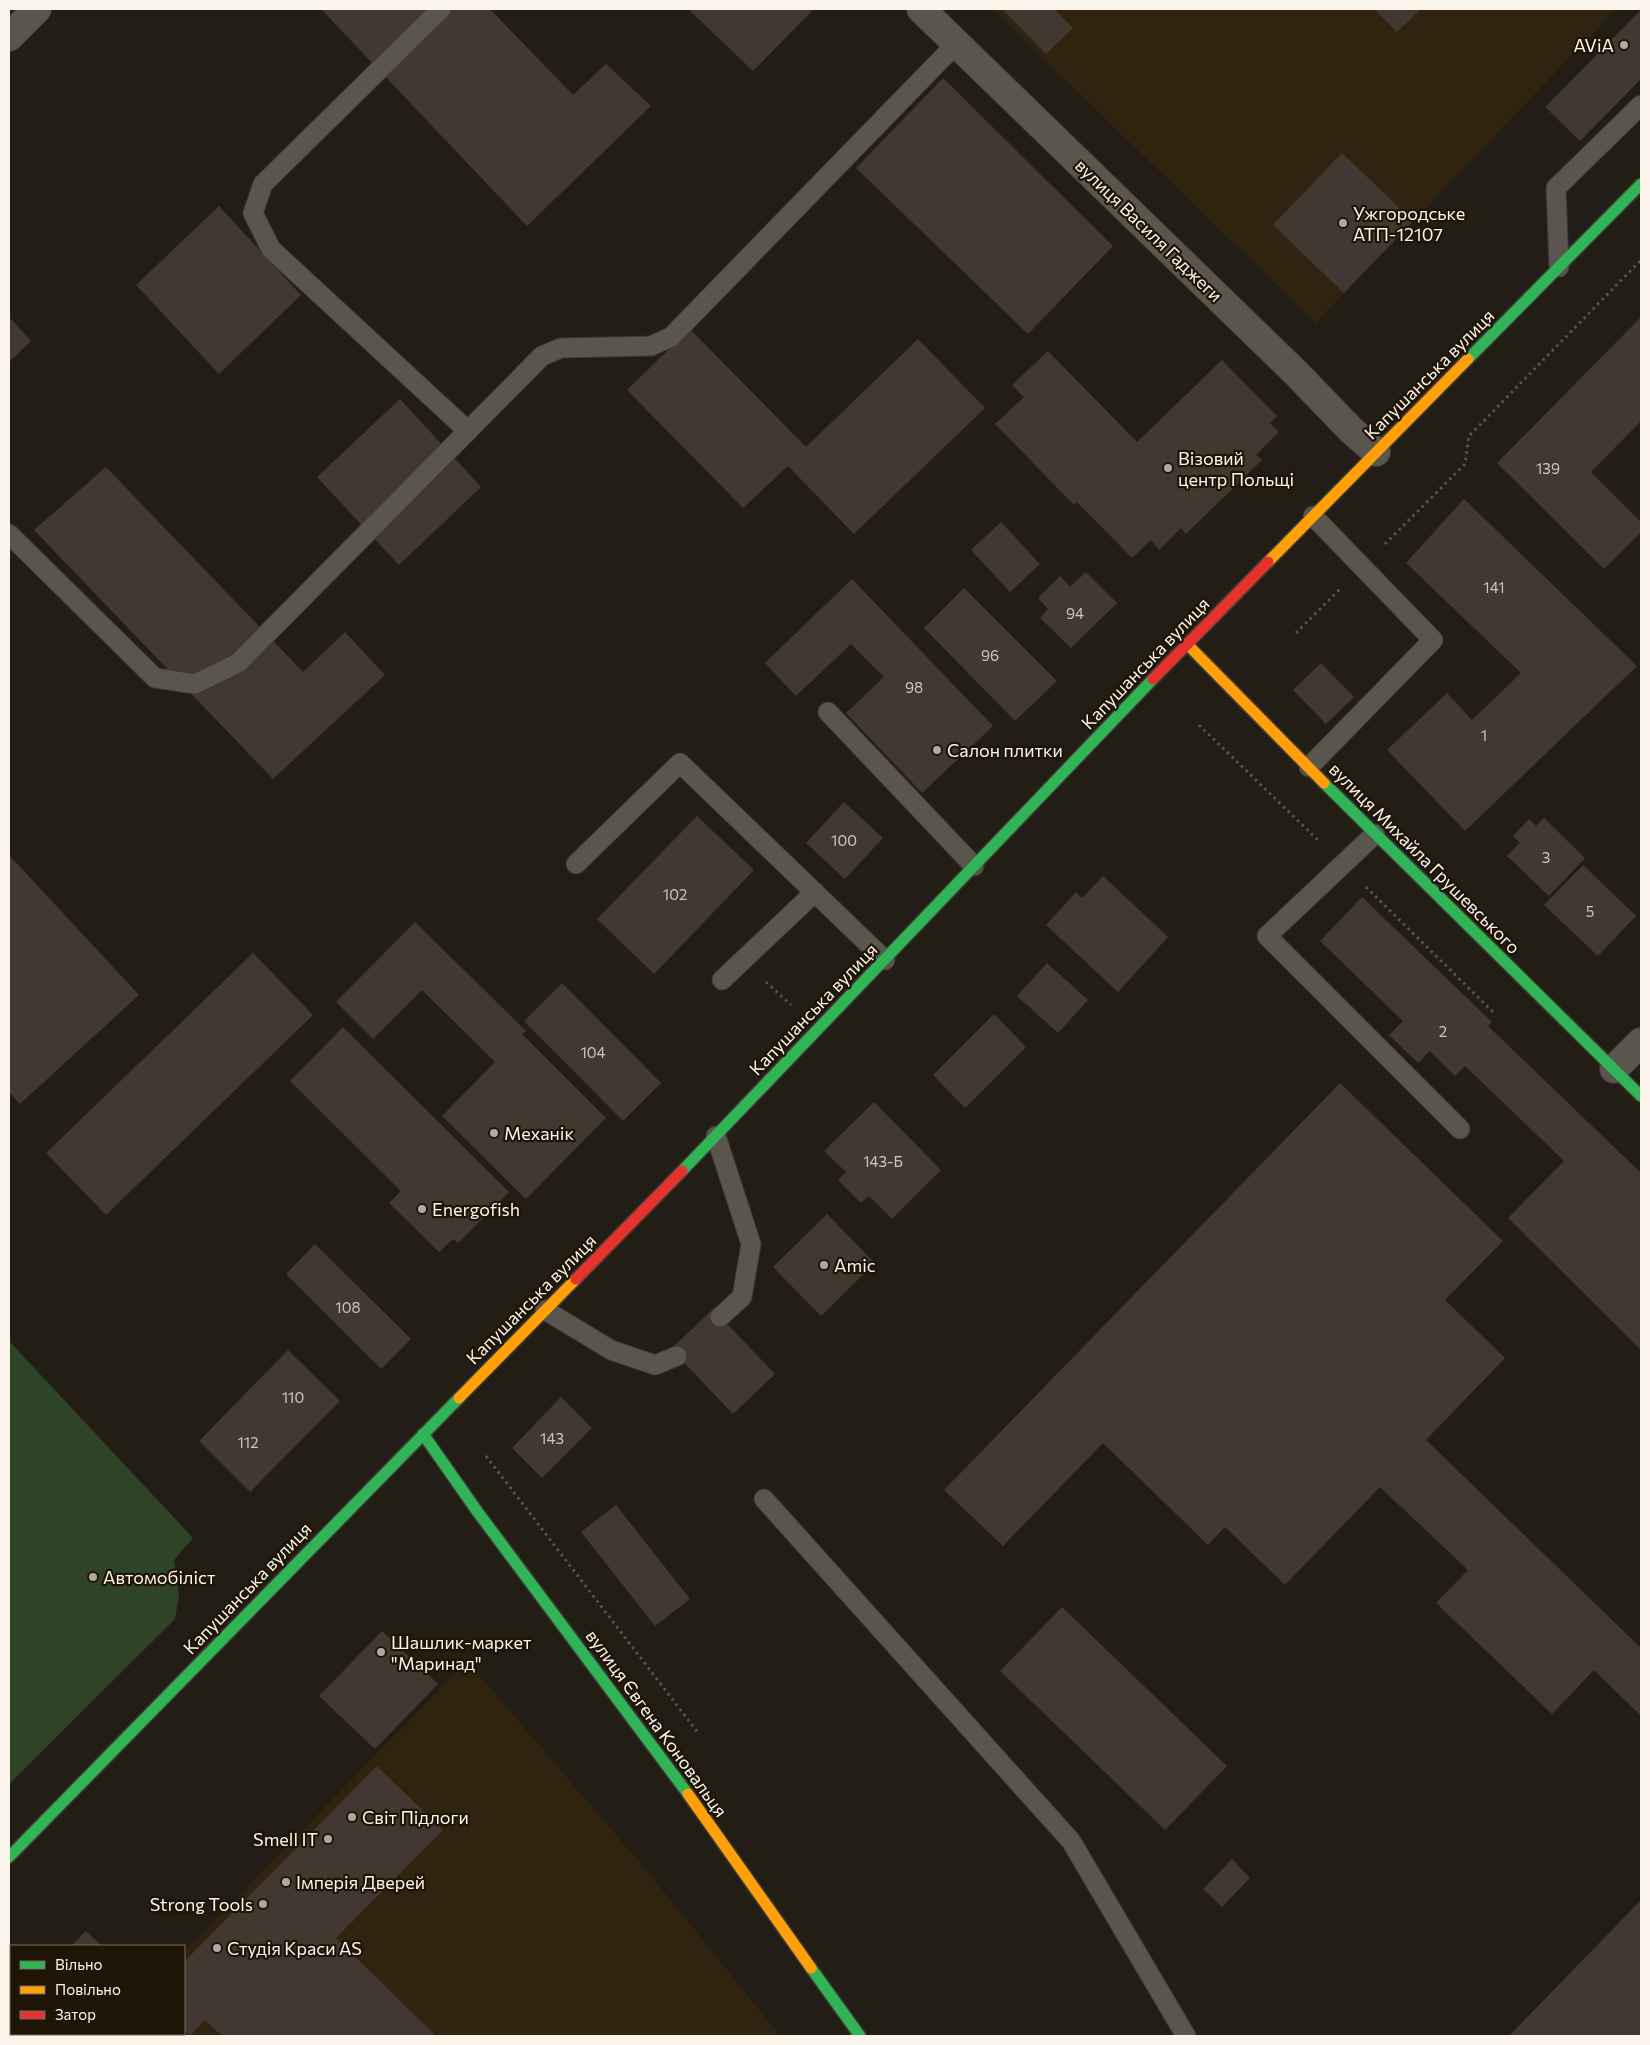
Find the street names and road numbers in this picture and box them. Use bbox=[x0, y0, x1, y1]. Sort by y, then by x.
street label: вулиця Василя Гаджеги bbox=[1071, 154, 1227, 306]
street label: Капушанська вулиця bbox=[1359, 304, 1499, 444]
street label: Капушанська вулиця bbox=[1076, 592, 1214, 734]
street label: вулиця Михайла Грушевського bbox=[1325, 758, 1525, 958]
street label: Капушанська вулиця bbox=[744, 938, 882, 1080]
street label: Капушанська вулиця bbox=[461, 1229, 601, 1369]
street label: Капушанська вулиця bbox=[178, 1517, 316, 1659]
street label: вулиця Євгена Коновальця bbox=[582, 1625, 732, 1821]

